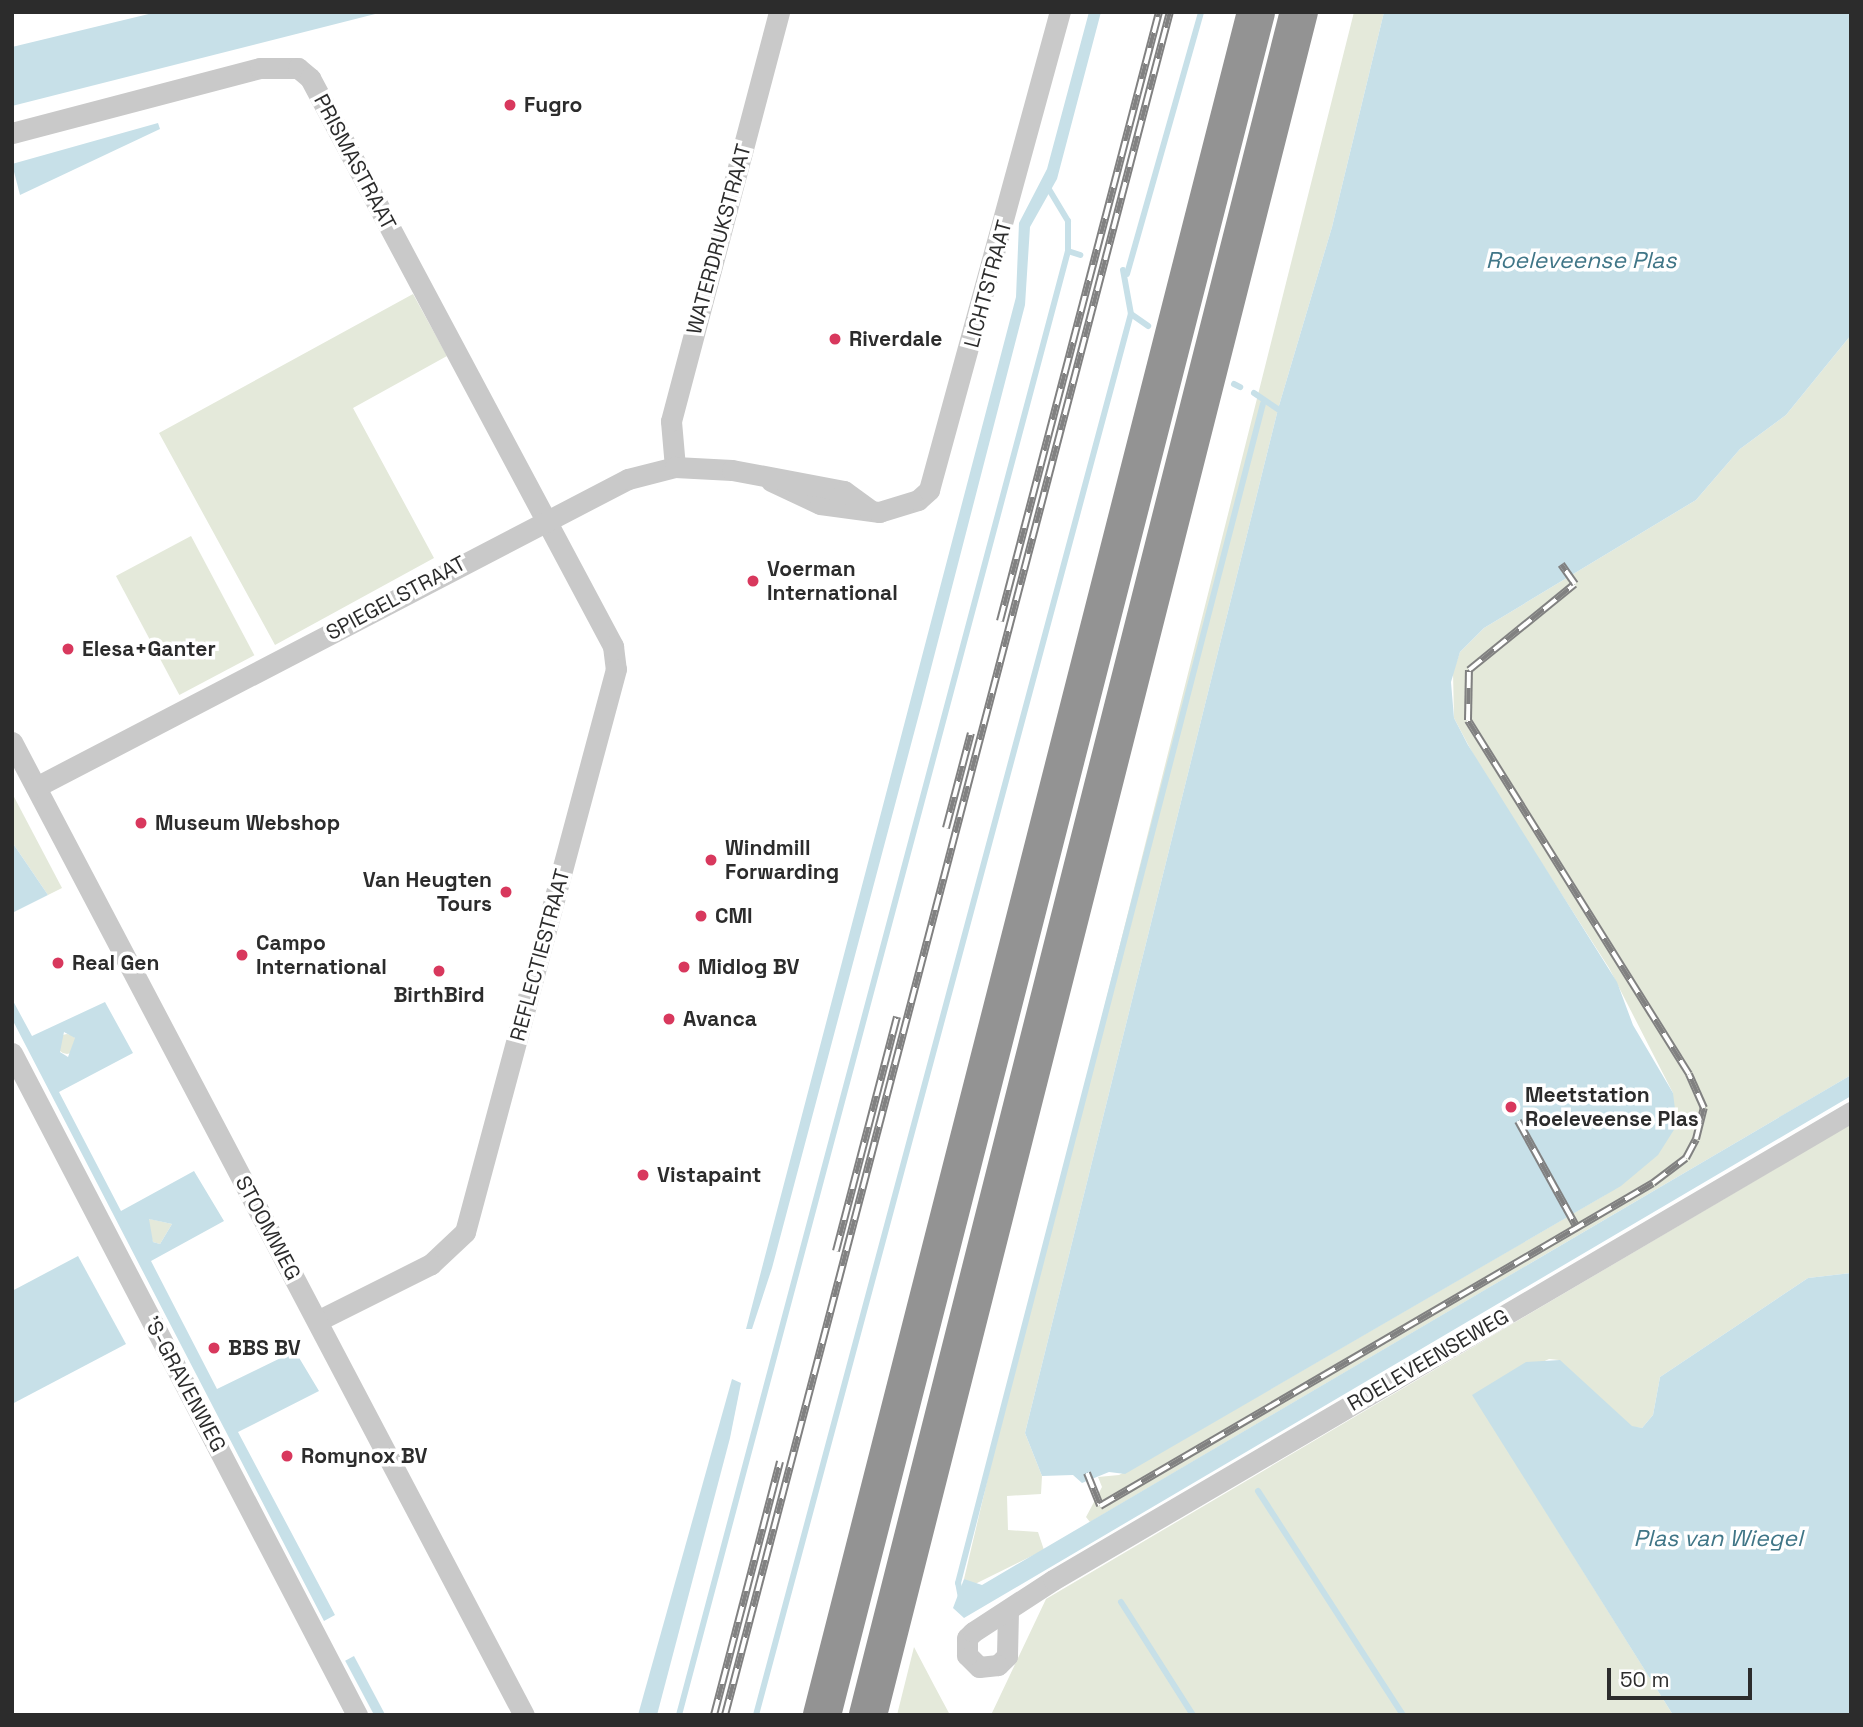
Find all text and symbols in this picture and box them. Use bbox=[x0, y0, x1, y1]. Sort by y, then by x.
street label: PRISMASTRAAT bbox=[309, 90, 401, 234]
place label: Fugro bbox=[524, 92, 582, 118]
marker: Fugro bbox=[502, 97, 518, 113]
street label: WATERDRUKSTRAAT bbox=[681, 141, 757, 337]
street label: LICHTSTRAAT bbox=[959, 218, 1017, 350]
water label: Roeleveense Plas bbox=[1486, 246, 1676, 274]
place label: Riverdale bbox=[849, 326, 942, 352]
marker: Riverdale bbox=[827, 331, 843, 347]
street label: SPIEGELSTRAAT bbox=[322, 551, 470, 645]
place label: Voerman International bbox=[767, 556, 898, 606]
marker: Voerman International bbox=[745, 573, 761, 589]
place label: Elesa+Ganter bbox=[82, 636, 216, 662]
marker: Elesa+Ganter bbox=[60, 641, 76, 657]
place label: Museum Webshop bbox=[155, 810, 340, 836]
marker: Museum Webshop bbox=[133, 815, 149, 831]
place label: Windmill Forwarding bbox=[725, 835, 839, 885]
marker: Windmill Forwarding bbox=[703, 852, 719, 868]
street label: REFLECTIESTRAAT bbox=[505, 866, 575, 1044]
place label: Van Heugten Tours bbox=[363, 867, 492, 917]
marker: Van Heugten Tours bbox=[498, 884, 514, 900]
place label: CMI bbox=[715, 903, 753, 929]
marker: CMI bbox=[693, 908, 709, 924]
place label: Campo International bbox=[256, 930, 387, 980]
marker: Campo International bbox=[234, 947, 250, 963]
place label: Real Gen bbox=[72, 950, 159, 976]
place label: Midlog BV bbox=[698, 954, 799, 980]
marker: Real Gen bbox=[50, 955, 66, 971]
marker: Midlog BV bbox=[676, 959, 692, 975]
marker: BirthBird bbox=[431, 963, 447, 979]
place label: BirthBird bbox=[393, 982, 485, 1008]
place label: Avanca bbox=[683, 1006, 757, 1032]
marker: Avanca bbox=[661, 1011, 677, 1027]
place label: Meetstation Roeleveense Plas bbox=[1525, 1082, 1699, 1132]
marker: Meetstation Roeleveense Plas bbox=[1503, 1099, 1519, 1115]
place label: Vistapaint bbox=[657, 1162, 761, 1188]
marker: Vistapaint bbox=[635, 1167, 651, 1183]
street label: STOOMWEG bbox=[230, 1172, 306, 1284]
street label: ROELEVEENSEWEG bbox=[1343, 1304, 1513, 1416]
street label: 'S-GRAVENWEG bbox=[139, 1312, 231, 1456]
place label: BBS BV bbox=[228, 1335, 301, 1361]
marker: BBS BV bbox=[206, 1340, 222, 1356]
place label: Romynox BV bbox=[301, 1443, 428, 1469]
marker: Romynox BV bbox=[279, 1448, 295, 1464]
water label: Plas van Wiegel bbox=[1633, 1524, 1803, 1552]
scale bar bbox=[1611, 1654, 1756, 1698]
text: 50 m bbox=[1620, 1666, 1670, 1693]

